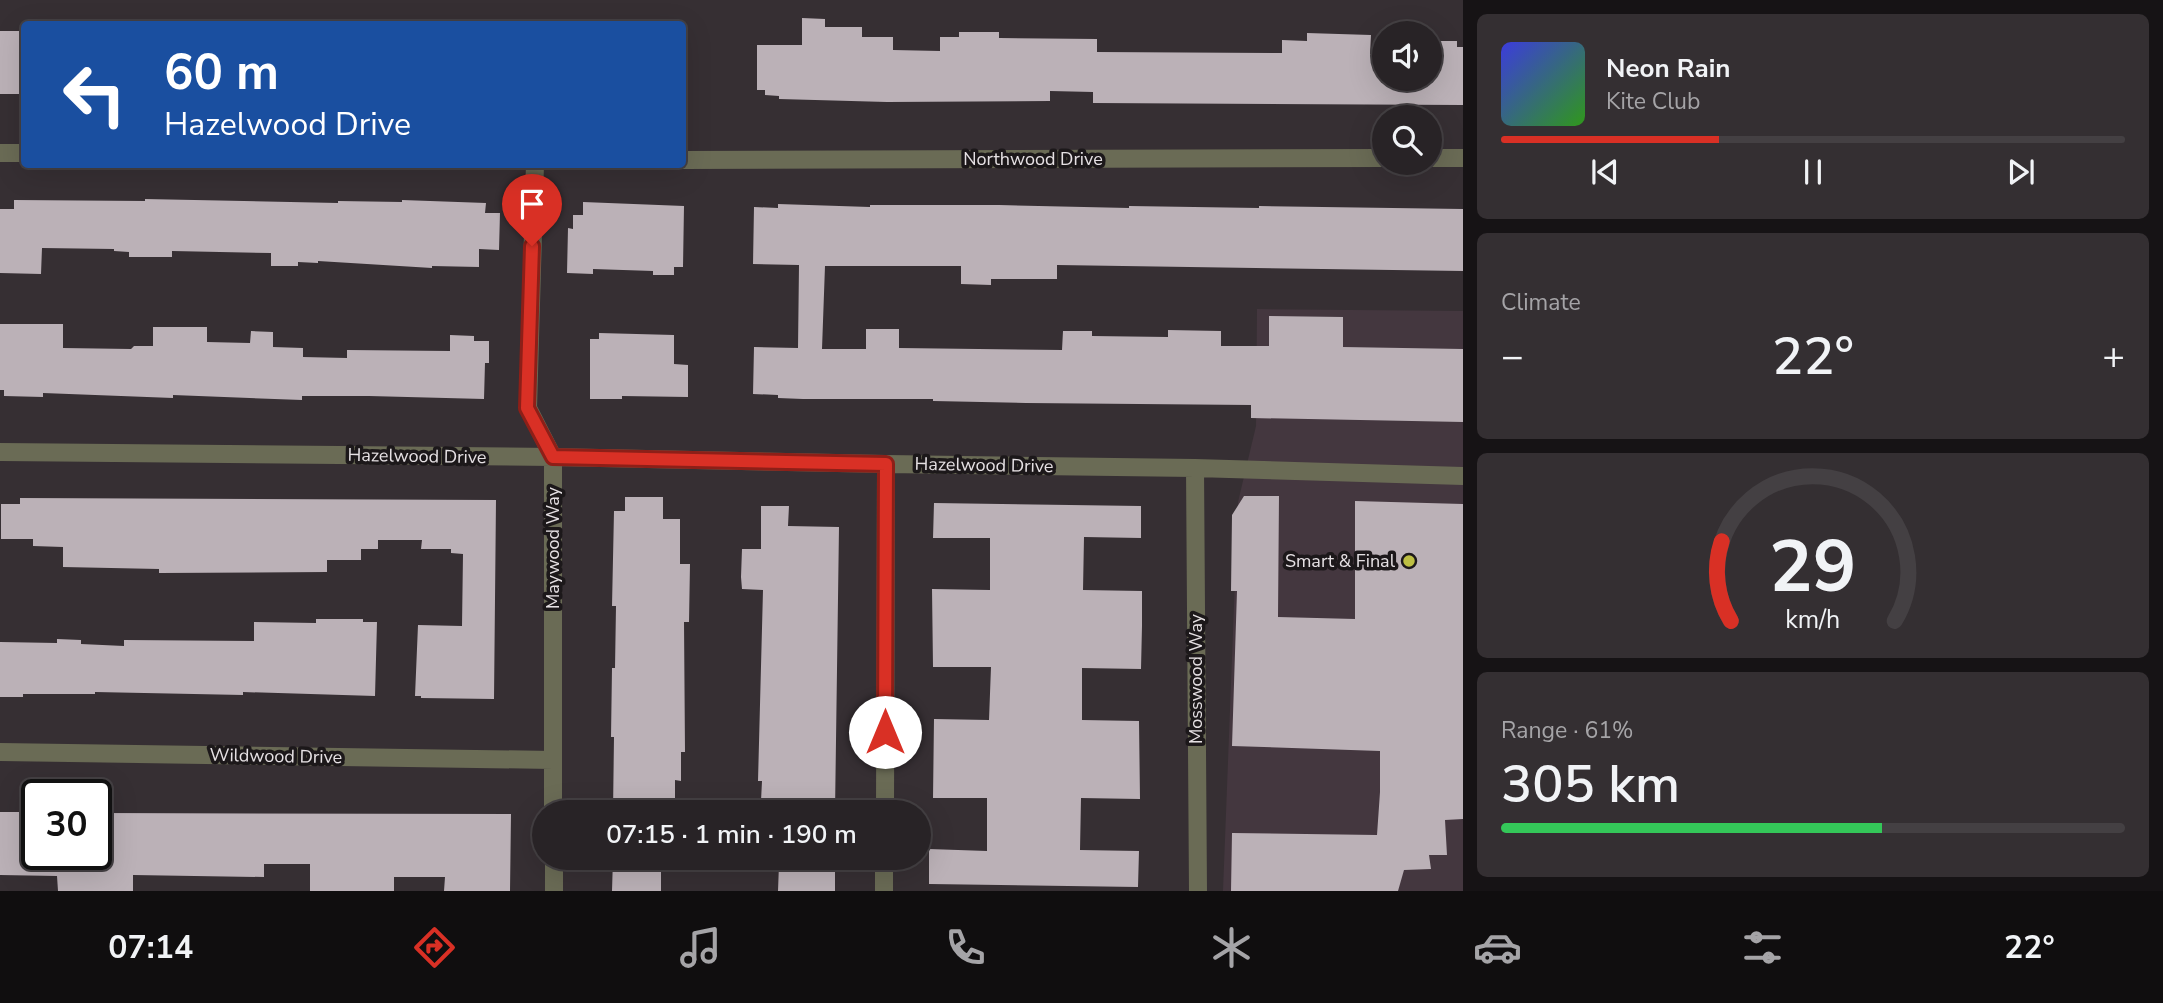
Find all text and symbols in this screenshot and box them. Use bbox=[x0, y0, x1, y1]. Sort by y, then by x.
map controls bbox=[1372, 21, 1442, 175]
button: sound bbox=[1372, 21, 1442, 91]
text: 60 m bbox=[164, 39, 279, 106]
icon: left bbox=[49, 49, 140, 140]
text: Neon Rain bbox=[1606, 51, 1731, 86]
text: Kite Club bbox=[1606, 86, 1700, 117]
text: Hazelwood Drive bbox=[164, 103, 411, 146]
button: search bbox=[1372, 105, 1442, 175]
street label: Northwood Drive bbox=[963, 147, 1103, 171]
icon: previous bbox=[1586, 153, 1624, 191]
icon: pause bbox=[1794, 153, 1832, 191]
icon: next bbox=[2002, 153, 2040, 191]
pin bbox=[502, 174, 562, 246]
icon: arrive bbox=[513, 185, 551, 223]
text: Climate bbox=[1501, 287, 1581, 318]
text: 22° bbox=[1772, 321, 1854, 392]
text: − bbox=[1501, 331, 1524, 382]
text: + bbox=[2102, 331, 2125, 382]
street label: Hazelwood Drive bbox=[347, 443, 487, 469]
street label: Hazelwood Drive bbox=[914, 452, 1054, 478]
street label: Maywood Way bbox=[541, 486, 565, 609]
text: 29 bbox=[1769, 518, 1857, 618]
place label: Smart & Final bbox=[1285, 549, 1396, 573]
marker: Smart & Final bbox=[1401, 553, 1417, 569]
text: km/h bbox=[1785, 603, 1841, 637]
street label: Mosswood Way bbox=[1184, 613, 1208, 744]
position arrow bbox=[848, 695, 922, 769]
text: Range · 61% bbox=[1501, 715, 1633, 746]
street label: Wildwood Drive bbox=[210, 743, 342, 769]
text: 305 km bbox=[1501, 749, 1680, 820]
speed limit sign: 30 bbox=[21, 779, 112, 870]
text: 07:15 · 1 min · 190 m bbox=[606, 817, 857, 852]
icon: directions bbox=[410, 923, 459, 972]
icon: music bbox=[676, 923, 725, 972]
icon: phone bbox=[941, 923, 990, 972]
icon: climate bbox=[1207, 923, 1256, 972]
icon: car bbox=[1473, 923, 1522, 972]
icon: filters bbox=[1738, 923, 1787, 972]
text: 07:14 bbox=[108, 926, 193, 969]
text: 22° bbox=[2004, 926, 2055, 969]

